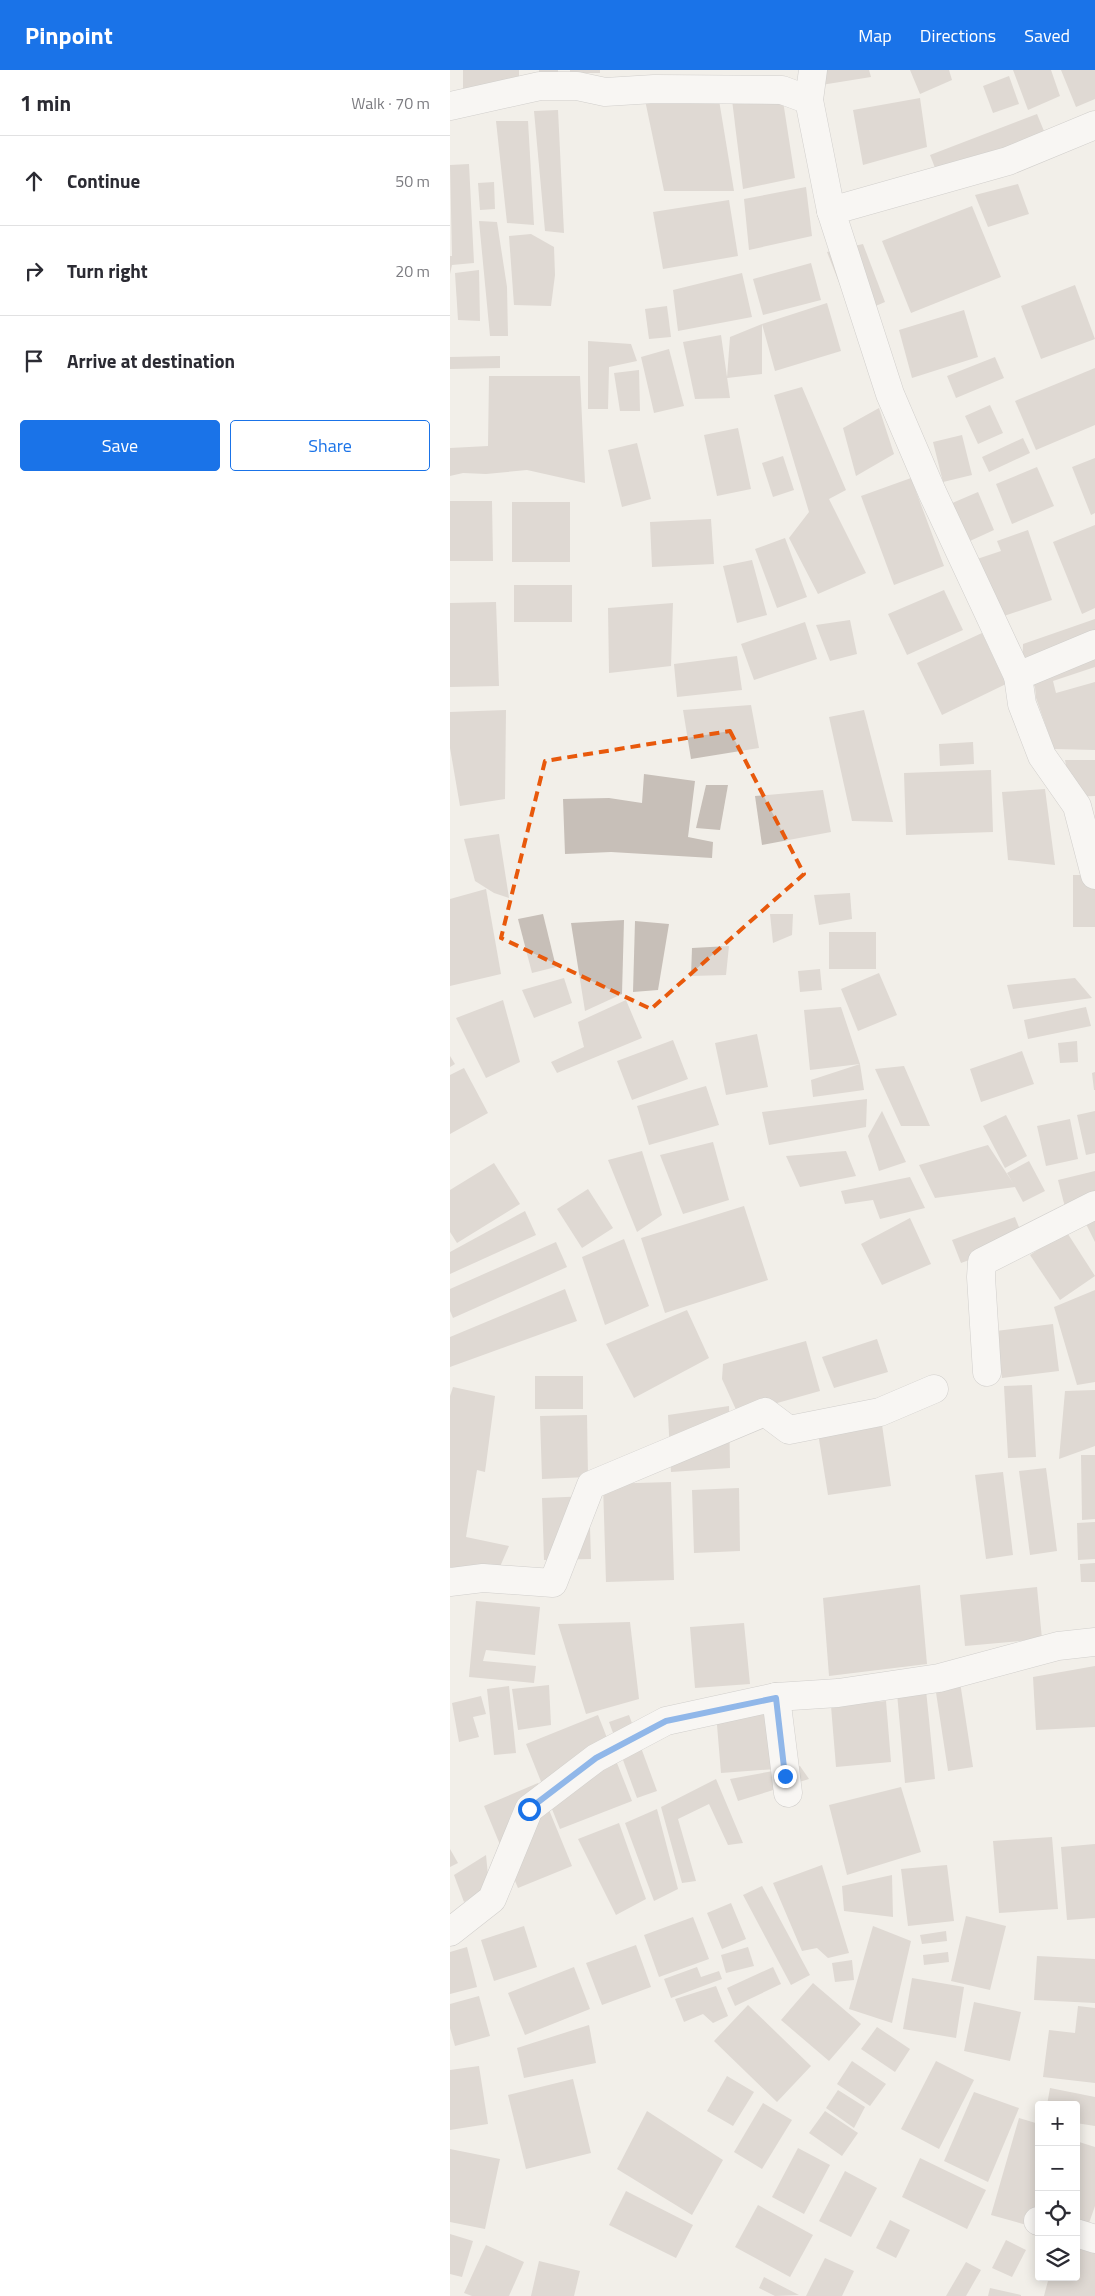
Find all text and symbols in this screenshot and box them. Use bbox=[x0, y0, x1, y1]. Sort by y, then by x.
text: Pinpoint bbox=[25, 17, 113, 53]
text: Map bbox=[858, 22, 892, 49]
text: Directions bbox=[920, 22, 996, 49]
text: Saved bbox=[1024, 22, 1070, 49]
text: 1 min bbox=[20, 87, 71, 119]
text: Walk · 70 m bbox=[351, 91, 430, 115]
text: Continue bbox=[67, 166, 140, 195]
icon: ahead bbox=[20, 167, 48, 195]
text: 50 m bbox=[395, 169, 430, 193]
text: Turn right bbox=[67, 256, 148, 285]
icon: right bbox=[20, 257, 48, 285]
text: 20 m bbox=[395, 259, 430, 283]
text: Arrive at destination bbox=[67, 346, 235, 375]
icon: arrive bbox=[20, 347, 48, 375]
button: Save bbox=[20, 420, 220, 471]
button: Share bbox=[230, 420, 430, 471]
route end bbox=[774, 1765, 797, 1788]
route start bbox=[518, 1798, 541, 1821]
map controls bbox=[1035, 2101, 1080, 2281]
button: + bbox=[1035, 2101, 1080, 2146]
button: − bbox=[1035, 2146, 1080, 2191]
button: locate bbox=[1035, 2191, 1080, 2236]
button: layers bbox=[1035, 2236, 1080, 2281]

